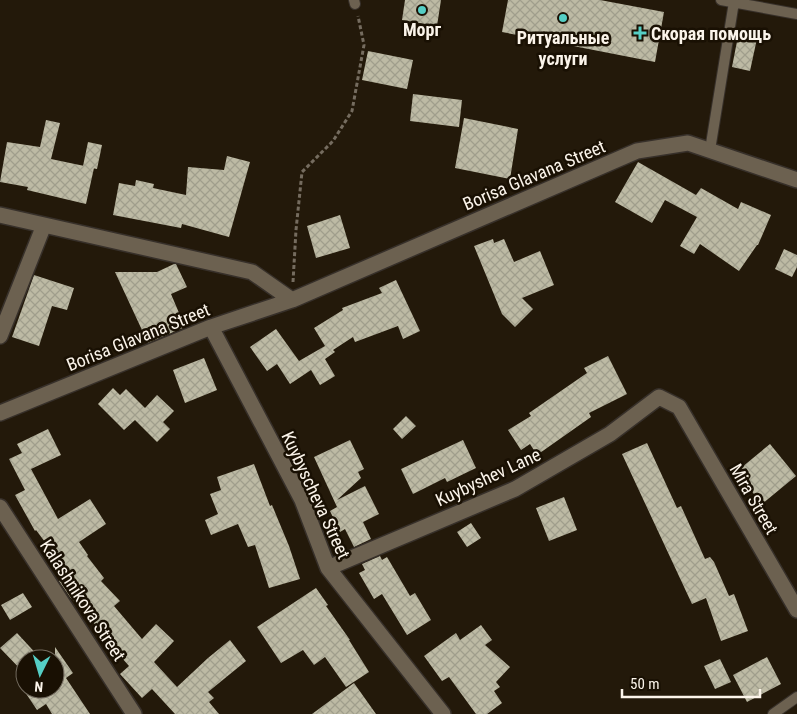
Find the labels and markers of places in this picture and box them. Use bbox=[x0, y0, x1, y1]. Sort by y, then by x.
marker: Морг bbox=[416, 4, 428, 16]
marker: Ритуальные услуги bbox=[557, 12, 569, 24]
place label: Морг bbox=[403, 19, 441, 40]
place label: Скорая помощь bbox=[651, 23, 771, 44]
marker: Скорая помощь bbox=[633, 26, 647, 40]
place label: Ритуальные услуги bbox=[517, 27, 610, 69]

